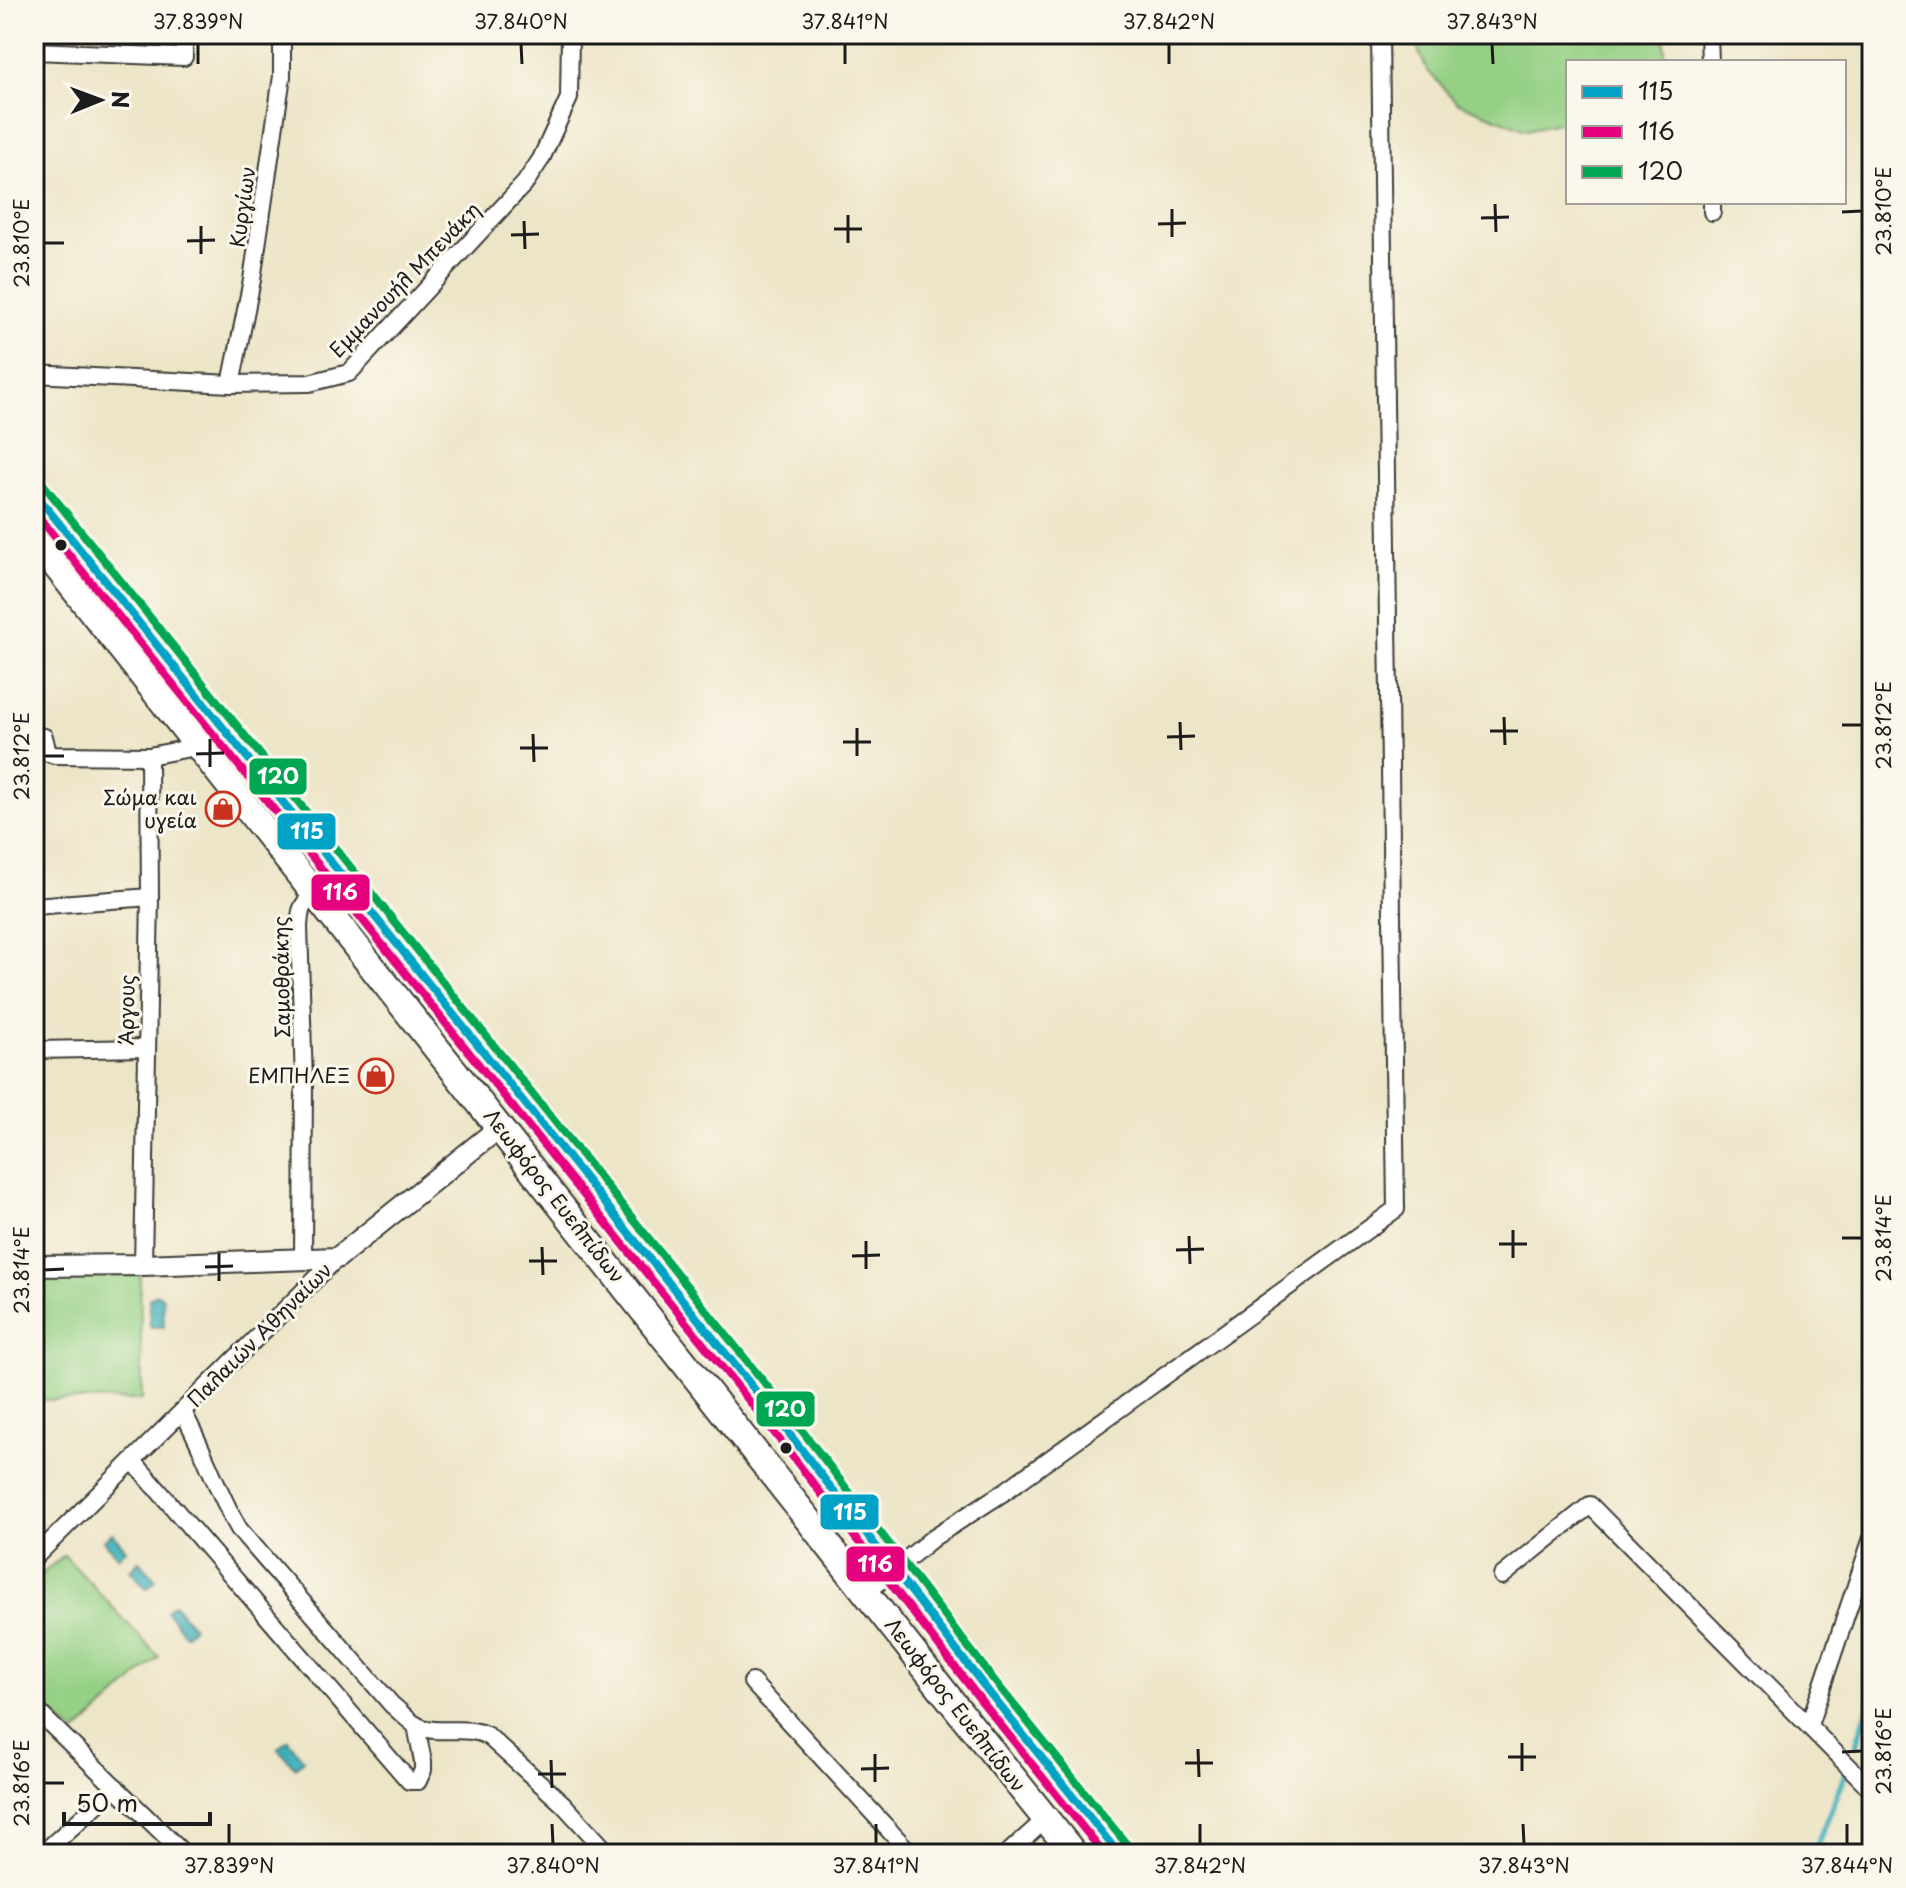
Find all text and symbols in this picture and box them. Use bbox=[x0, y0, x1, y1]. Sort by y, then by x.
text: 37.839°N bbox=[153, 6, 243, 36]
text: 37.840°N bbox=[474, 6, 568, 36]
text: 37.841°N bbox=[801, 6, 889, 36]
text: 37.842°N bbox=[1123, 6, 1215, 36]
text: 37.843°N bbox=[1446, 6, 1538, 36]
north arrow bbox=[60, 60, 140, 140]
legend bbox=[1566, 60, 1846, 204]
text: 115 bbox=[1638, 72, 1674, 108]
text: N bbox=[105, 91, 138, 109]
text: 116 bbox=[1638, 112, 1675, 148]
text: 120 bbox=[1638, 152, 1683, 188]
street label: Κυργίων bbox=[221, 164, 263, 249]
text: 23.810°E bbox=[1868, 166, 1898, 256]
street label: Εμμανουήλ Μπενάκη bbox=[322, 195, 487, 364]
text: 23.810°E bbox=[6, 198, 36, 288]
unlabelled marker bbox=[53, 537, 69, 553]
text: 23.812°E bbox=[1868, 681, 1898, 769]
text: 23.812°E bbox=[6, 712, 36, 800]
line badge: 120 bbox=[248, 757, 308, 796]
text: 120 bbox=[257, 758, 299, 791]
place label: Σώμα και υγεία bbox=[103, 782, 197, 835]
shop icon: Σώμα και υγεία bbox=[204, 790, 242, 828]
line badge: 115 bbox=[276, 812, 337, 851]
text: 115 bbox=[290, 813, 324, 846]
line badge: 116 bbox=[310, 873, 371, 912]
text: 116 bbox=[322, 874, 358, 907]
street label: Σαμοθράκης bbox=[265, 916, 297, 1038]
street label: Άργους bbox=[110, 974, 142, 1046]
shop icon: ΕΜΠΗΛΕΞ bbox=[357, 1057, 395, 1095]
place label: ΕΜΠΗΛΕΞ bbox=[248, 1060, 350, 1090]
street label: Λεωφόρος Ευελπίδων bbox=[477, 1102, 632, 1289]
text: 23.814°E bbox=[1868, 1194, 1898, 1282]
text: 23.814°E bbox=[6, 1226, 36, 1314]
street label: Παλαιών Αθηναίων bbox=[180, 1255, 339, 1414]
line badge: 120 bbox=[755, 1390, 816, 1428]
text: 120 bbox=[764, 1391, 806, 1424]
unlabelled marker bbox=[778, 1440, 794, 1456]
line badge: 115 bbox=[819, 1493, 880, 1531]
text: 115 bbox=[833, 1494, 867, 1527]
line badge: 116 bbox=[845, 1545, 906, 1583]
text: 116 bbox=[857, 1546, 893, 1579]
street label: Λεωφόρος Ευελπίδων bbox=[878, 1611, 1033, 1798]
text: 23.816°E bbox=[1868, 1707, 1898, 1795]
text: 23.816°E bbox=[6, 1739, 36, 1827]
scale bar bbox=[64, 1776, 210, 1826]
text: 50 m bbox=[76, 1784, 138, 1820]
text: 37.839°N bbox=[184, 1850, 274, 1880]
text: 37.840°N bbox=[506, 1850, 600, 1880]
text: 37.841°N bbox=[832, 1850, 920, 1880]
text: 37.842°N bbox=[1154, 1850, 1246, 1880]
text: 37.843°N bbox=[1478, 1850, 1570, 1880]
text: 37.844°N bbox=[1801, 1850, 1893, 1880]

